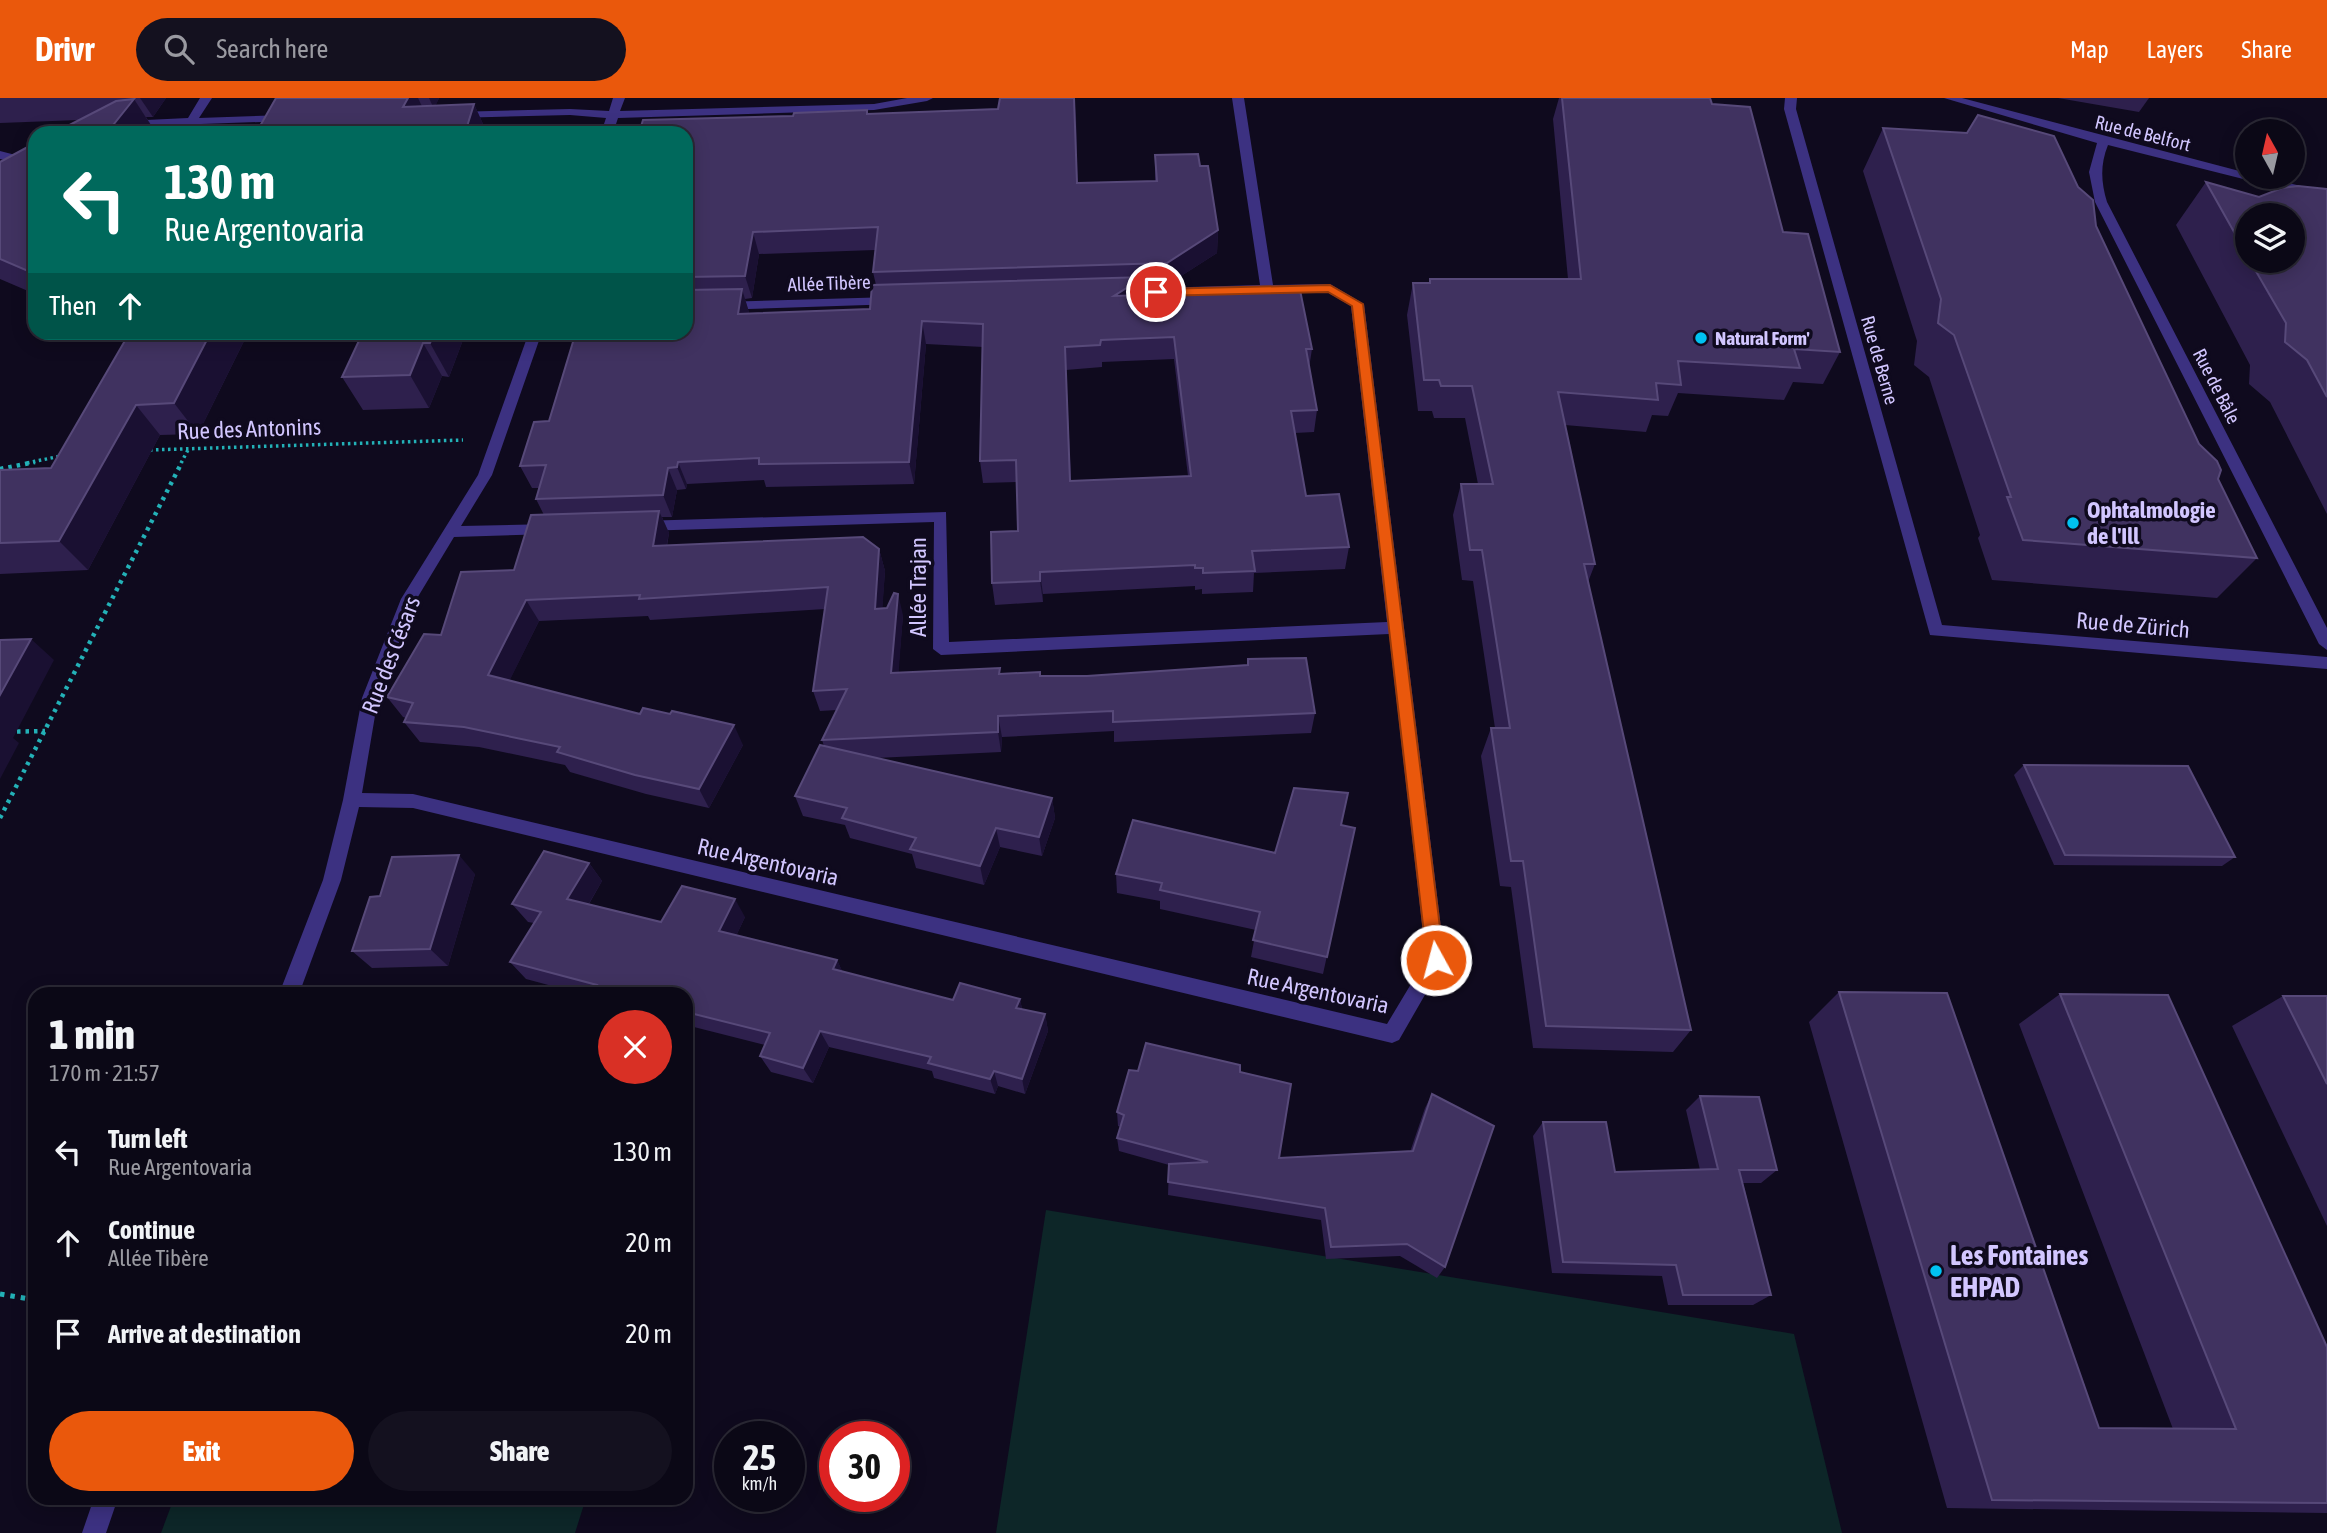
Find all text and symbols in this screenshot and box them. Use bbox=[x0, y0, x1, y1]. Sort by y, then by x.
search box bbox=[136, 18, 626, 81]
text: Drivr bbox=[35, 30, 94, 68]
icon: search bbox=[160, 30, 198, 68]
text: Search here bbox=[216, 34, 328, 64]
text: Map bbox=[2070, 36, 2109, 63]
text: Layers bbox=[2147, 36, 2203, 63]
text: Share bbox=[2241, 36, 2292, 63]
street label: Rue de Belfort bbox=[2093, 110, 2193, 156]
north arrow bbox=[2235, 119, 2305, 189]
map controls bbox=[2235, 119, 2305, 273]
text: 130 m bbox=[164, 153, 275, 209]
icon: left bbox=[49, 154, 140, 245]
button: layers bbox=[2235, 203, 2305, 273]
text: Rue Argentovaria bbox=[164, 211, 365, 248]
pin bbox=[1126, 262, 1186, 322]
street label: Allée Tibère bbox=[787, 271, 871, 295]
icon: arrive bbox=[1137, 273, 1175, 311]
icon: ahead bbox=[111, 287, 149, 325]
text: Then bbox=[49, 291, 97, 321]
street label: Rue de Berne bbox=[1857, 313, 1903, 407]
place label: Natural Form' bbox=[1715, 327, 1810, 349]
marker: Natural Form' bbox=[1693, 330, 1709, 346]
street label: Rue de Bâle bbox=[2189, 345, 2245, 427]
street label: Rue des Antonins bbox=[177, 413, 321, 445]
place label: Ophtalmologie de l'Ill bbox=[2087, 497, 2216, 549]
marker: Ophtalmologie de l'Ill bbox=[2065, 515, 2081, 531]
street label: Allée Trajan bbox=[905, 537, 931, 637]
street label: Rue des Césars bbox=[357, 593, 425, 717]
street label: Rue de Zürich bbox=[2075, 607, 2191, 643]
street label: Rue Argentovaria bbox=[695, 833, 841, 891]
position arrow bbox=[1399, 923, 1473, 997]
street label: Rue Argentovaria bbox=[1245, 963, 1391, 1019]
text: 1 min bbox=[49, 1010, 135, 1058]
button: close bbox=[598, 1010, 672, 1084]
text: 170 m · 21:57 bbox=[49, 1060, 160, 1086]
text: Turn left bbox=[108, 1124, 188, 1154]
icon: left bbox=[49, 1133, 87, 1171]
text: 130 m bbox=[613, 1137, 672, 1167]
text: Rue Argentovaria bbox=[108, 1154, 252, 1180]
text: Continue bbox=[108, 1215, 195, 1245]
icon: ahead bbox=[49, 1224, 87, 1262]
text: 20 m bbox=[625, 1228, 672, 1258]
place label: Les Fontaines EHPAD bbox=[1950, 1239, 2089, 1303]
text: Allée Tibère bbox=[108, 1245, 209, 1271]
marker: Les Fontaines EHPAD bbox=[1928, 1263, 1944, 1279]
icon: arrive bbox=[49, 1315, 87, 1353]
text: Arrive at destination bbox=[108, 1319, 301, 1349]
text: 20 m bbox=[625, 1319, 672, 1349]
button: Exit bbox=[49, 1411, 354, 1491]
button: Share bbox=[368, 1411, 672, 1491]
speed limit sign: 30 bbox=[819, 1421, 910, 1512]
text: 25 bbox=[743, 1437, 776, 1477]
text: km/h bbox=[742, 1473, 777, 1494]

